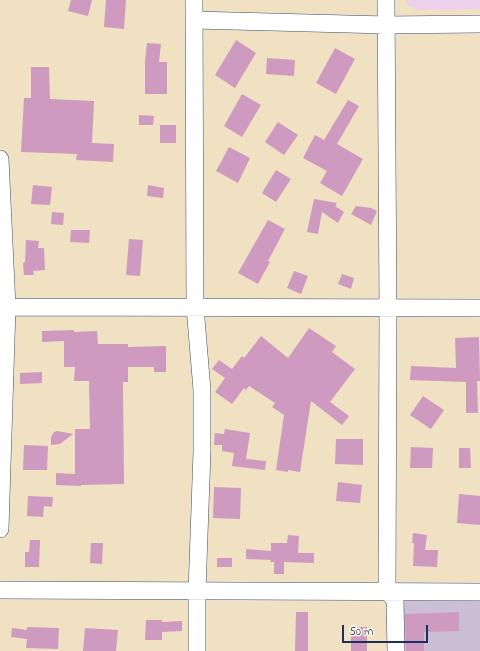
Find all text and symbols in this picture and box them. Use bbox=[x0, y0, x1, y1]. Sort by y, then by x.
scale bar bbox=[344, 617, 430, 643]
text: 50 m bbox=[349, 623, 373, 641]

